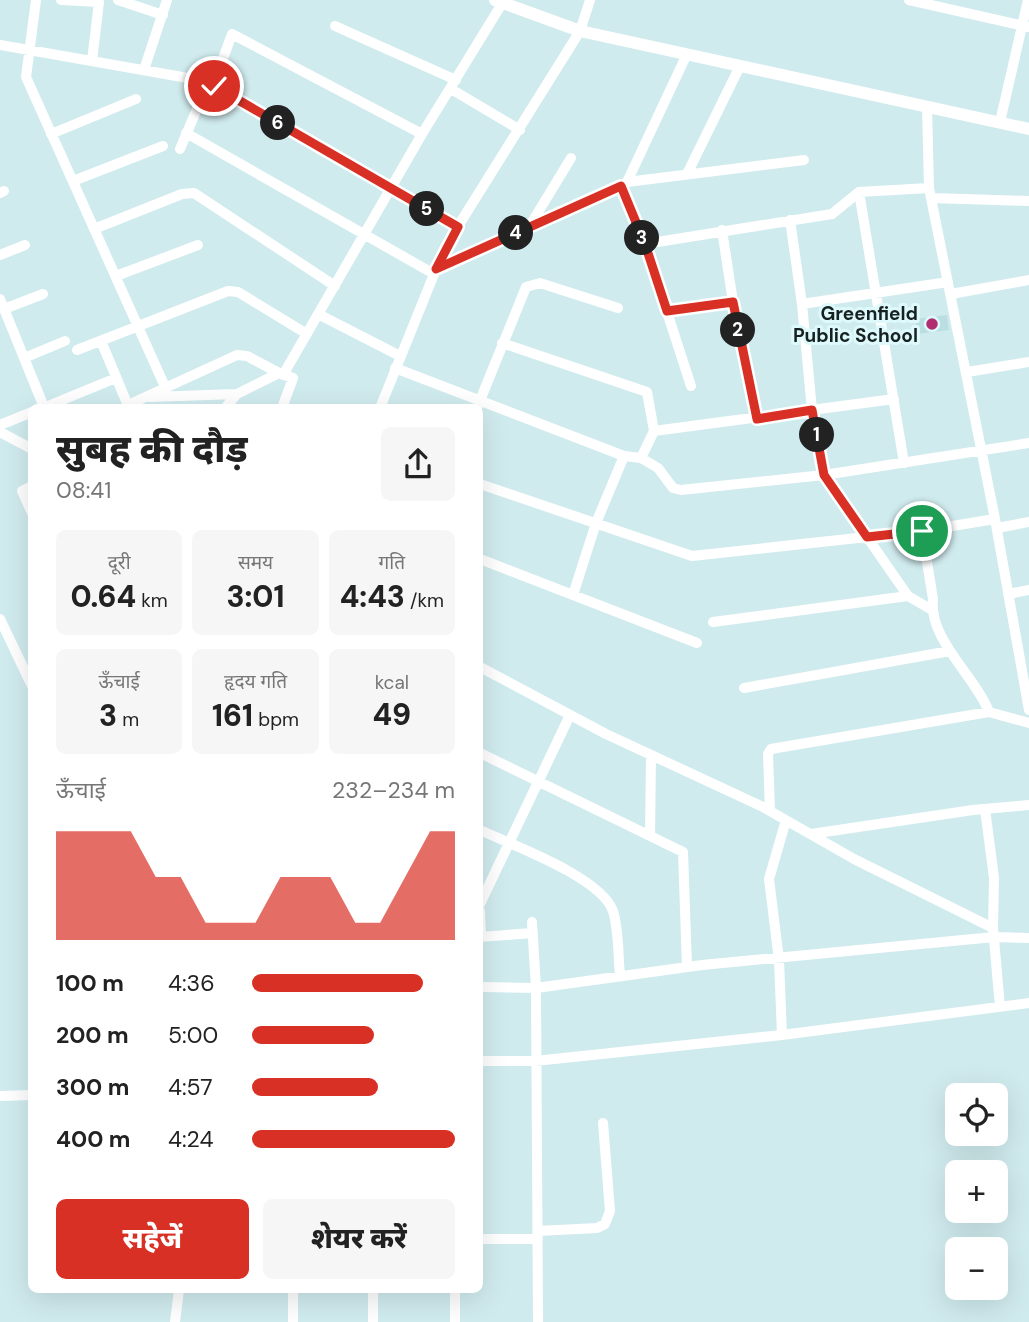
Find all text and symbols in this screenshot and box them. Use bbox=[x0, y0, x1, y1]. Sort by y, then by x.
pin bbox=[184, 56, 244, 116]
icon: check bbox=[195, 67, 233, 105]
pin: 6 bbox=[260, 106, 296, 140]
text: 6 bbox=[271, 110, 284, 135]
pin: 5 bbox=[410, 192, 444, 227]
text: 5 bbox=[421, 196, 432, 221]
pin: 4 bbox=[498, 216, 534, 250]
text: 4 bbox=[509, 220, 522, 245]
pin: 3 bbox=[624, 220, 660, 256]
text: 3 bbox=[636, 225, 647, 250]
place label: Greenfield Public School bbox=[793, 301, 918, 348]
pin: 2 bbox=[720, 312, 756, 348]
marker: Greenfield Public School bbox=[924, 316, 940, 332]
text: 2 bbox=[732, 317, 743, 342]
pin: 1 bbox=[800, 418, 834, 452]
text: 1 bbox=[813, 422, 820, 447]
text: सुबह की दौड़ bbox=[56, 424, 248, 474]
button: share bbox=[381, 427, 455, 501]
text: 08:41 bbox=[56, 475, 112, 505]
pin bbox=[892, 501, 952, 561]
icon: arrive bbox=[903, 512, 941, 550]
text: दूरी bbox=[108, 550, 131, 575]
text: समय bbox=[238, 550, 273, 575]
text: गति bbox=[379, 550, 405, 575]
text: 0.64 bbox=[71, 577, 136, 616]
text: 3:01 bbox=[226, 577, 285, 616]
text: 4:43 bbox=[340, 577, 405, 616]
text: km bbox=[136, 588, 168, 613]
text: /km bbox=[405, 588, 444, 613]
text: ऊँचाई bbox=[99, 669, 140, 694]
text: हृदय गति bbox=[224, 669, 287, 694]
text: kcal bbox=[375, 670, 409, 695]
text: 49 bbox=[372, 695, 411, 734]
text: 3 bbox=[99, 696, 117, 735]
text: 161 bbox=[212, 696, 253, 735]
text: m bbox=[117, 707, 139, 732]
text: bpm bbox=[253, 707, 299, 732]
text: ऊँचाई bbox=[56, 775, 106, 805]
text: 232–234 m bbox=[332, 775, 455, 805]
text: 100 m bbox=[56, 968, 124, 998]
text: 4:36 bbox=[168, 968, 215, 998]
text: 200 m bbox=[56, 1020, 129, 1050]
text: 5:00 bbox=[168, 1020, 218, 1050]
text: 300 m bbox=[56, 1072, 129, 1102]
text: 4:57 bbox=[168, 1072, 213, 1102]
map controls bbox=[945, 1083, 1008, 1300]
button: locate bbox=[945, 1083, 1008, 1146]
text: 400 m bbox=[56, 1124, 130, 1154]
text: 4:24 bbox=[168, 1124, 213, 1154]
button: + bbox=[945, 1160, 1008, 1223]
button: सहेजें bbox=[56, 1199, 249, 1279]
button: शेयर करें bbox=[263, 1199, 455, 1279]
button: − bbox=[945, 1237, 1008, 1300]

